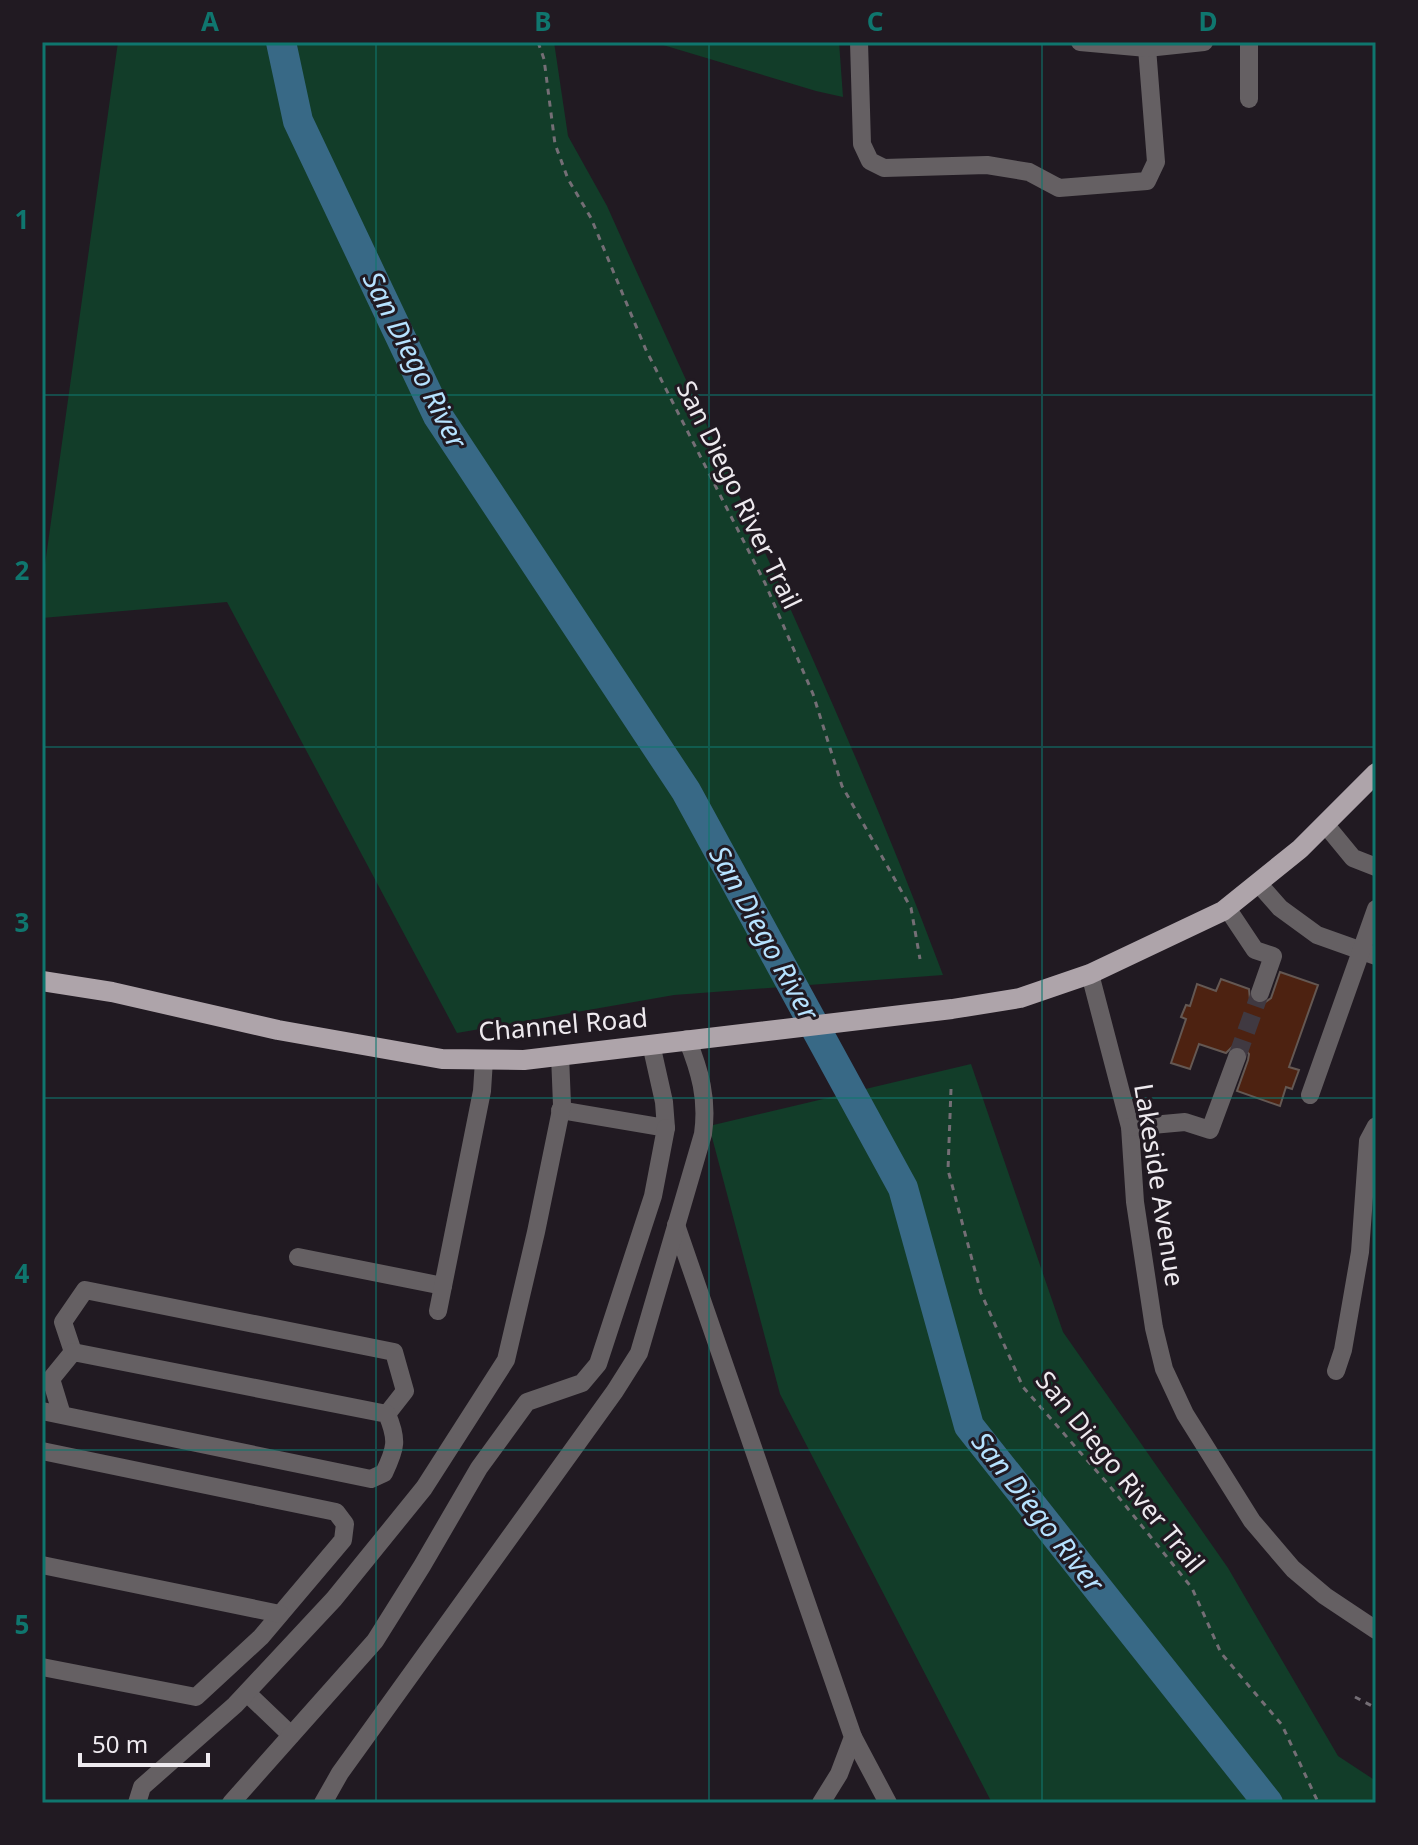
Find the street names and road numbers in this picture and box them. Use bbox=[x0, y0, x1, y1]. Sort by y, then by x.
street label: San Diego River Trail bbox=[669, 374, 811, 615]
street label: Channel Road bbox=[477, 999, 649, 1049]
street label: Lakeside Avenue bbox=[1126, 1081, 1194, 1289]
street label: San Diego River Trail bbox=[1029, 1365, 1211, 1579]

